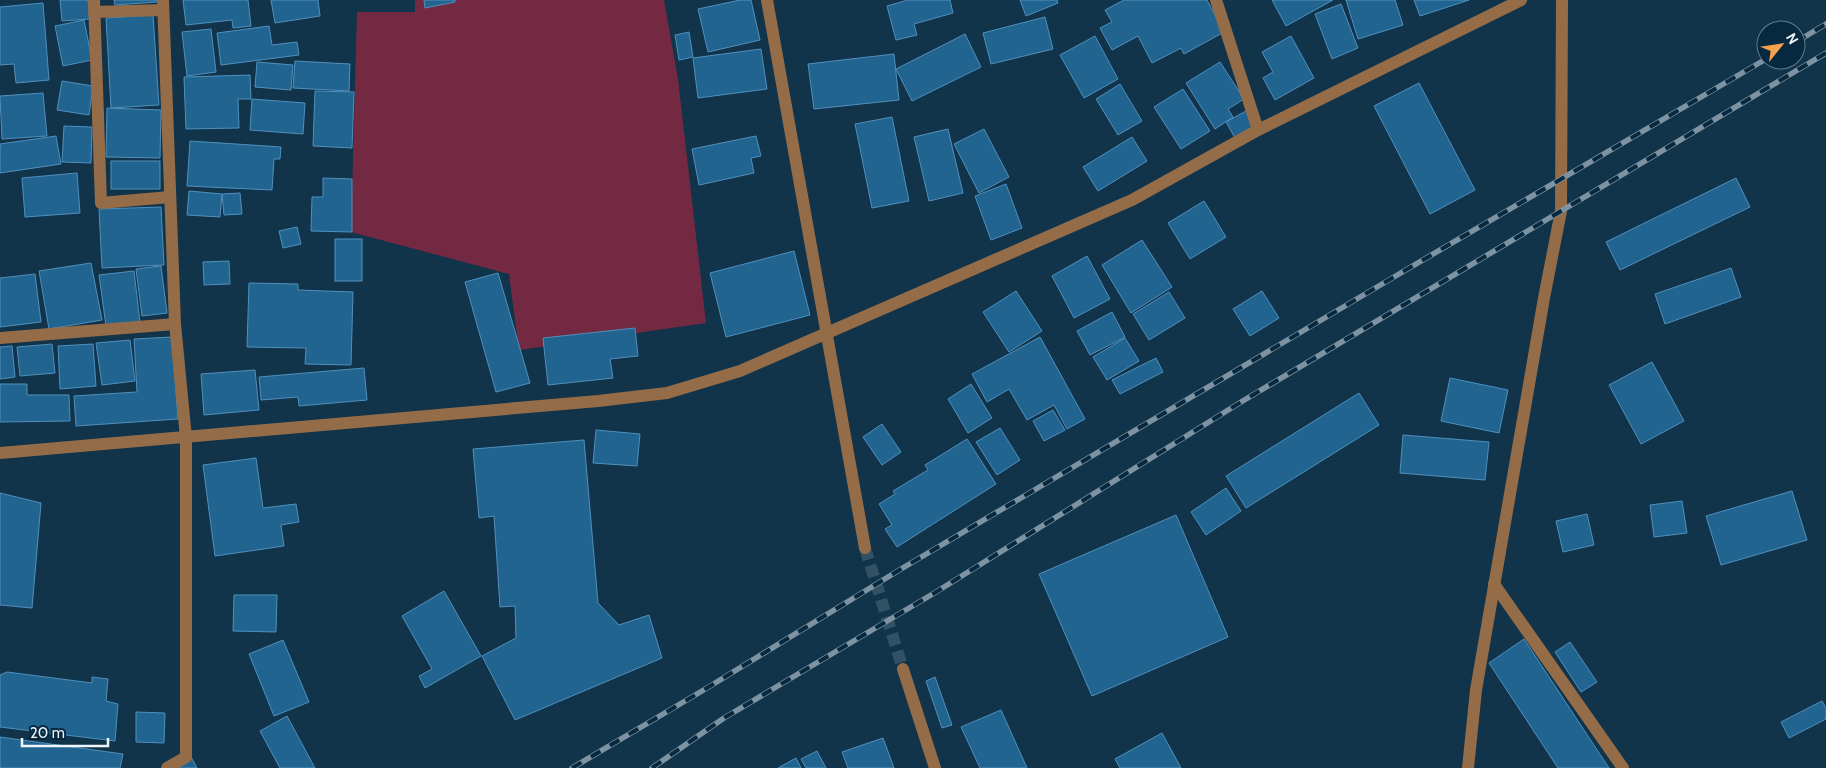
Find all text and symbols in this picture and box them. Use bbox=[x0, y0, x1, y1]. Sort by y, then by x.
north arrow bbox=[1756, 20, 1806, 70]
text: N bbox=[1782, 30, 1803, 47]
scale bar bbox=[22, 716, 109, 748]
text: 20 m bbox=[30, 724, 65, 742]

